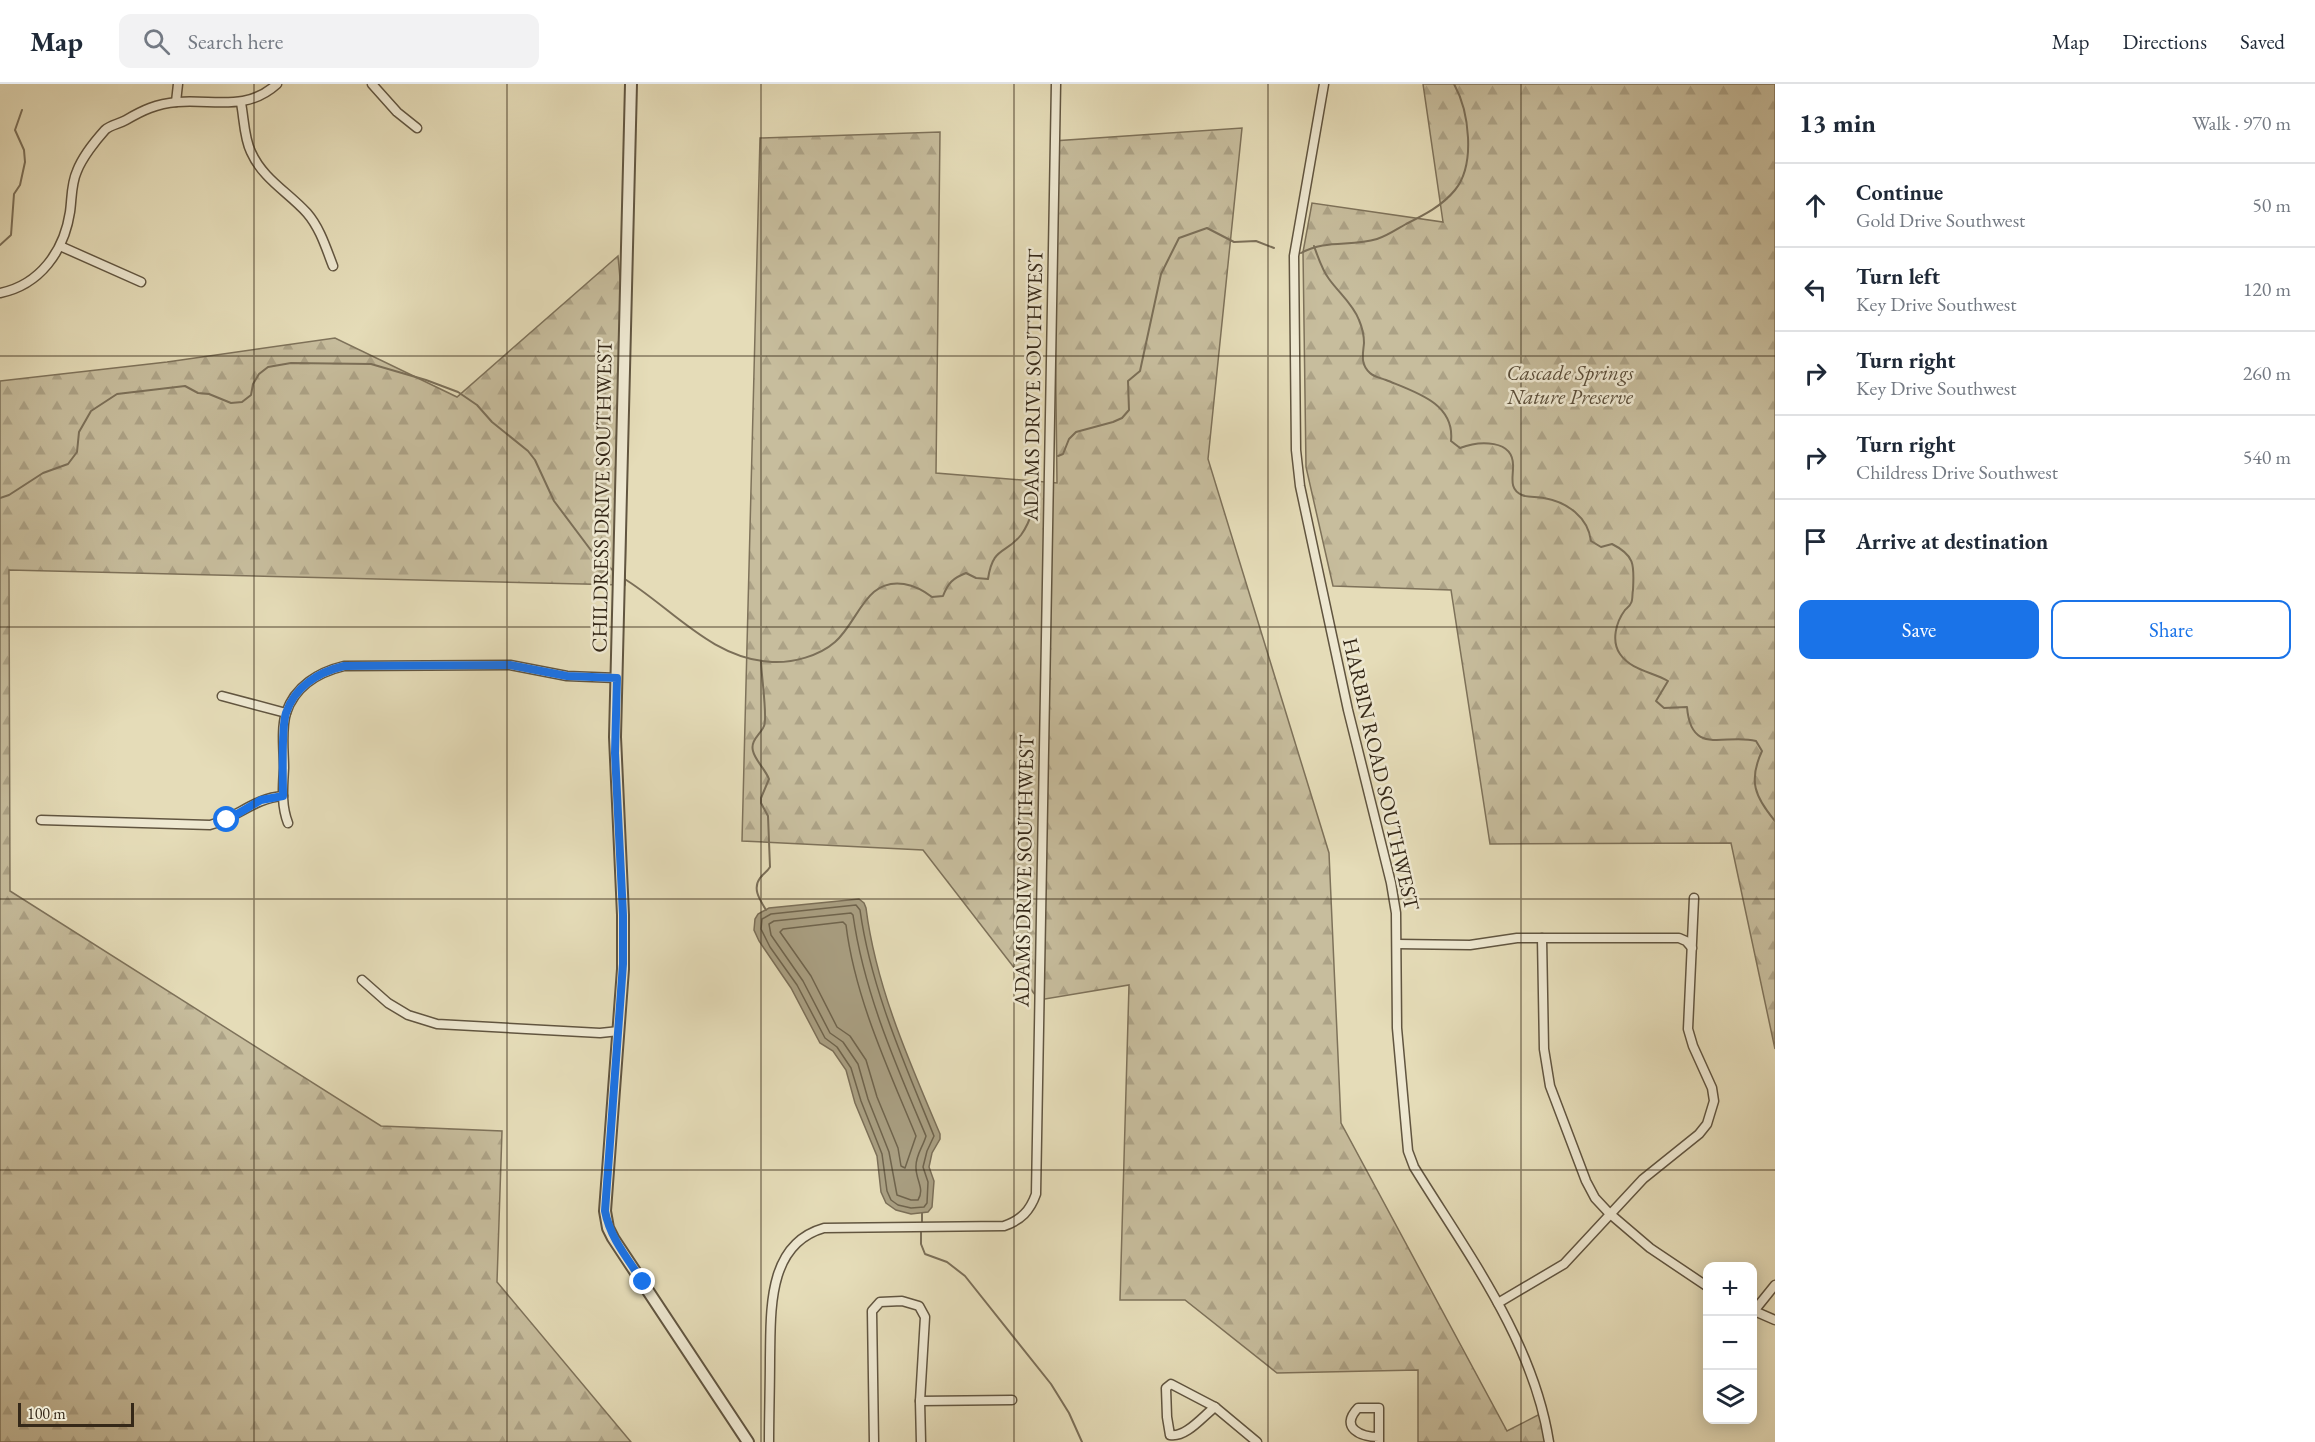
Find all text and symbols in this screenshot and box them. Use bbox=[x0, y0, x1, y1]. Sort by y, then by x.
search box bbox=[119, 14, 539, 68]
text: Map bbox=[30, 23, 83, 59]
icon: search bbox=[140, 25, 173, 58]
text: Search here bbox=[188, 27, 283, 56]
text: Map bbox=[2052, 28, 2089, 55]
text: Directions bbox=[2122, 28, 2207, 55]
text: Saved bbox=[2240, 28, 2285, 55]
text: 13 min bbox=[1799, 106, 1876, 140]
text: Walk · 970 m bbox=[2192, 110, 2291, 136]
text: Continue bbox=[1856, 178, 1943, 207]
icon: ahead bbox=[1799, 189, 1832, 222]
text: 50 m bbox=[2252, 192, 2291, 218]
text: Gold Drive Southwest bbox=[1856, 207, 2025, 233]
street label: ADAMS DRIVE SOUTHWEST bbox=[1017, 248, 1048, 522]
text: Turn left bbox=[1856, 262, 1940, 291]
icon: left bbox=[1799, 273, 1832, 306]
text: 120 m bbox=[2243, 276, 2291, 302]
text: Key Drive Southwest bbox=[1856, 291, 2016, 317]
street label: CHILDRESS DRIVE SOUTHWEST bbox=[585, 338, 618, 653]
text: Turn right bbox=[1856, 346, 1955, 375]
icon: right bbox=[1799, 357, 1832, 390]
park label: Cascade Springs Nature Preserve bbox=[1506, 359, 1634, 410]
text: 260 m bbox=[2243, 360, 2291, 386]
text: Key Drive Southwest bbox=[1856, 375, 2016, 401]
text: Turn right bbox=[1856, 430, 1955, 459]
icon: right bbox=[1799, 441, 1832, 474]
text: 540 m bbox=[2243, 444, 2291, 470]
text: Childress Drive Southwest bbox=[1856, 459, 2058, 485]
icon: arrive bbox=[1799, 525, 1832, 558]
text: Arrive at destination bbox=[1856, 527, 2048, 556]
button: Save bbox=[1799, 600, 2039, 659]
button: Share bbox=[2051, 600, 2291, 659]
street label: HARBIN ROAD SOUTHWEST bbox=[1337, 635, 1426, 914]
street label: ADAMS DRIVE SOUTHWEST bbox=[1008, 734, 1039, 1008]
route start bbox=[213, 806, 239, 832]
map controls bbox=[1703, 1262, 1757, 1424]
button: + bbox=[1703, 1262, 1757, 1316]
route end bbox=[629, 1268, 655, 1294]
button: − bbox=[1703, 1316, 1757, 1370]
button: layers bbox=[1703, 1370, 1757, 1424]
scale bar bbox=[18, 1400, 134, 1428]
text: 100 m bbox=[27, 1403, 66, 1424]

